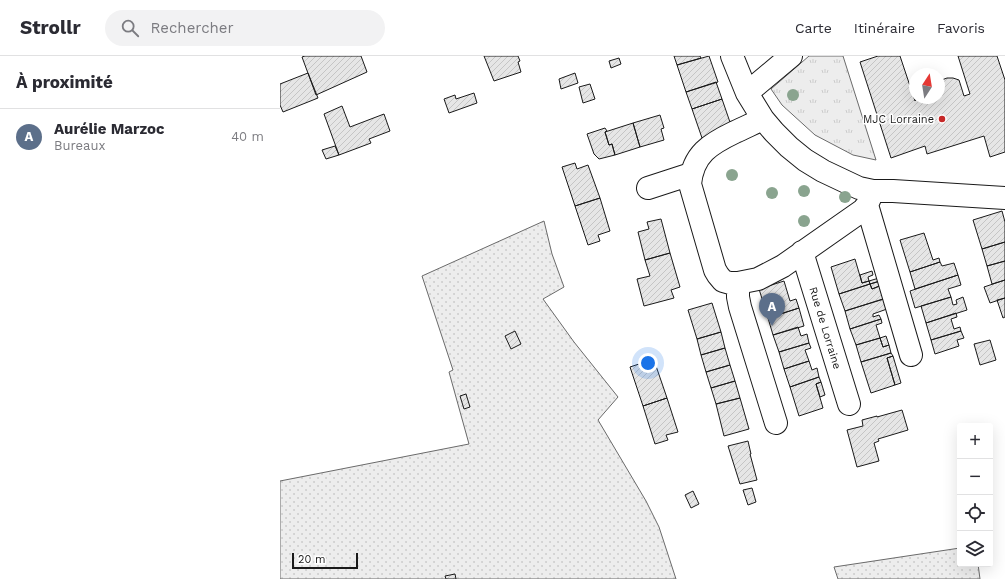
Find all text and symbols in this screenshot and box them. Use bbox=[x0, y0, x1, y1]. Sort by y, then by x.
search box bbox=[105, 10, 385, 46]
text: Strollr bbox=[20, 16, 81, 39]
icon: search bbox=[119, 17, 141, 39]
text: Rechercher bbox=[151, 19, 234, 37]
text: Carte bbox=[795, 20, 832, 36]
text: Itinéraire bbox=[854, 20, 915, 36]
text: Favoris bbox=[937, 20, 985, 36]
north arrow bbox=[909, 68, 945, 104]
text: À proximité bbox=[16, 72, 113, 92]
place label: MJC Lorraine bbox=[863, 113, 934, 126]
marker: MJC Lorraine bbox=[937, 114, 947, 124]
text: Aurélie Marzoc bbox=[54, 120, 165, 138]
text: A bbox=[25, 129, 33, 144]
text: 40 m bbox=[231, 129, 264, 144]
text: Bureaux bbox=[54, 138, 105, 153]
street label: Rue de Lorraine bbox=[806, 285, 844, 371]
pin: A bbox=[759, 293, 785, 326]
your location bbox=[638, 353, 658, 373]
map controls bbox=[957, 423, 993, 567]
button: + bbox=[957, 423, 993, 459]
button: − bbox=[957, 459, 993, 495]
button: locate bbox=[957, 495, 993, 531]
button: layers bbox=[957, 531, 993, 567]
scale bar bbox=[292, 551, 358, 570]
text: 20 m bbox=[298, 553, 326, 566]

